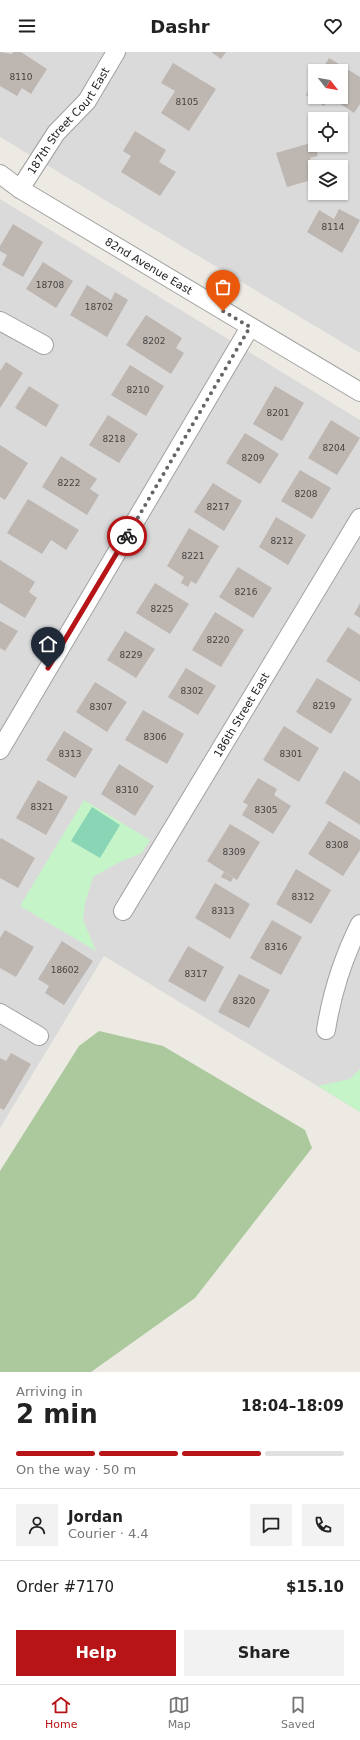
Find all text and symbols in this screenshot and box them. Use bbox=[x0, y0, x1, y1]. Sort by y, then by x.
icon: menu bbox=[16, 15, 38, 37]
icon: heart bbox=[322, 15, 344, 37]
text: Dashr bbox=[150, 16, 210, 37]
north arrow bbox=[308, 64, 348, 104]
map controls bbox=[308, 64, 348, 200]
street label: 187th Street Court East bbox=[25, 65, 113, 177]
house number: 8110 bbox=[10, 72, 33, 82]
house number: 8105 bbox=[176, 97, 198, 107]
button: locate bbox=[308, 112, 348, 152]
button: layers bbox=[308, 160, 348, 200]
house number: 8114 bbox=[322, 222, 345, 232]
street label: 82nd Avenue East bbox=[102, 235, 195, 298]
pin bbox=[206, 270, 240, 311]
icon: bag bbox=[212, 276, 234, 298]
house number: 18708 bbox=[36, 280, 65, 290]
house number: 18702 bbox=[85, 302, 113, 312]
house number: 8202 bbox=[143, 336, 165, 346]
house number: 8210 bbox=[127, 385, 150, 395]
house number: 8201 bbox=[267, 408, 289, 418]
house number: 8218 bbox=[103, 434, 126, 444]
house number: 8204 bbox=[323, 443, 346, 453]
house number: 8209 bbox=[242, 453, 265, 463]
house number: 8222 bbox=[58, 478, 80, 488]
house number: 8208 bbox=[295, 489, 318, 499]
house number: 8217 bbox=[207, 502, 229, 512]
courier bbox=[107, 516, 147, 556]
icon: bike bbox=[116, 525, 138, 547]
house number: 8212 bbox=[271, 536, 293, 546]
house number: 8221 bbox=[182, 551, 204, 561]
house number: 8216 bbox=[235, 587, 258, 597]
house number: 8225 bbox=[151, 604, 173, 614]
pin bbox=[31, 627, 65, 668]
icon: home bbox=[37, 633, 59, 655]
house number: 8220 bbox=[207, 635, 230, 645]
house number: 8229 bbox=[120, 650, 143, 660]
street label: 186th Street East bbox=[211, 670, 273, 760]
house number: 8302 bbox=[181, 686, 203, 696]
house number: 8219 bbox=[313, 701, 336, 711]
house number: 8307 bbox=[90, 702, 112, 712]
house number: 8306 bbox=[144, 732, 167, 742]
house number: 8313 bbox=[59, 749, 81, 759]
house number: 8301 bbox=[280, 749, 302, 759]
house number: 8310 bbox=[116, 785, 139, 795]
house number: 8321 bbox=[31, 802, 53, 812]
house number: 8305 bbox=[255, 805, 277, 815]
house number: 8308 bbox=[326, 840, 349, 850]
house number: 8309 bbox=[223, 847, 246, 857]
house number: 8312 bbox=[292, 892, 314, 902]
house number: 8313 bbox=[212, 906, 234, 916]
house number: 8316 bbox=[265, 942, 288, 952]
house number: 18602 bbox=[51, 965, 79, 975]
house number: 8317 bbox=[185, 969, 207, 979]
house number: 8320 bbox=[233, 996, 256, 1006]
text: Arriving in bbox=[16, 1384, 83, 1399]
text: 18:04–18:09 bbox=[241, 1397, 344, 1415]
text: 2 min bbox=[16, 1399, 98, 1429]
text: On the way · 50 m bbox=[16, 1462, 136, 1477]
button: person bbox=[16, 1504, 58, 1546]
button: chat bbox=[250, 1504, 292, 1546]
button: phone bbox=[302, 1504, 344, 1546]
text: Jordan bbox=[68, 1508, 123, 1526]
text: Courier · 4.4 bbox=[68, 1526, 149, 1541]
text: Order #7170 bbox=[16, 1578, 114, 1596]
text: $15.10 bbox=[286, 1578, 344, 1596]
button: Help bbox=[16, 1630, 176, 1676]
button: Share bbox=[184, 1630, 344, 1676]
tab: Home bbox=[45, 1694, 78, 1731]
tab: Map bbox=[168, 1694, 191, 1731]
tab: Saved bbox=[281, 1694, 315, 1731]

